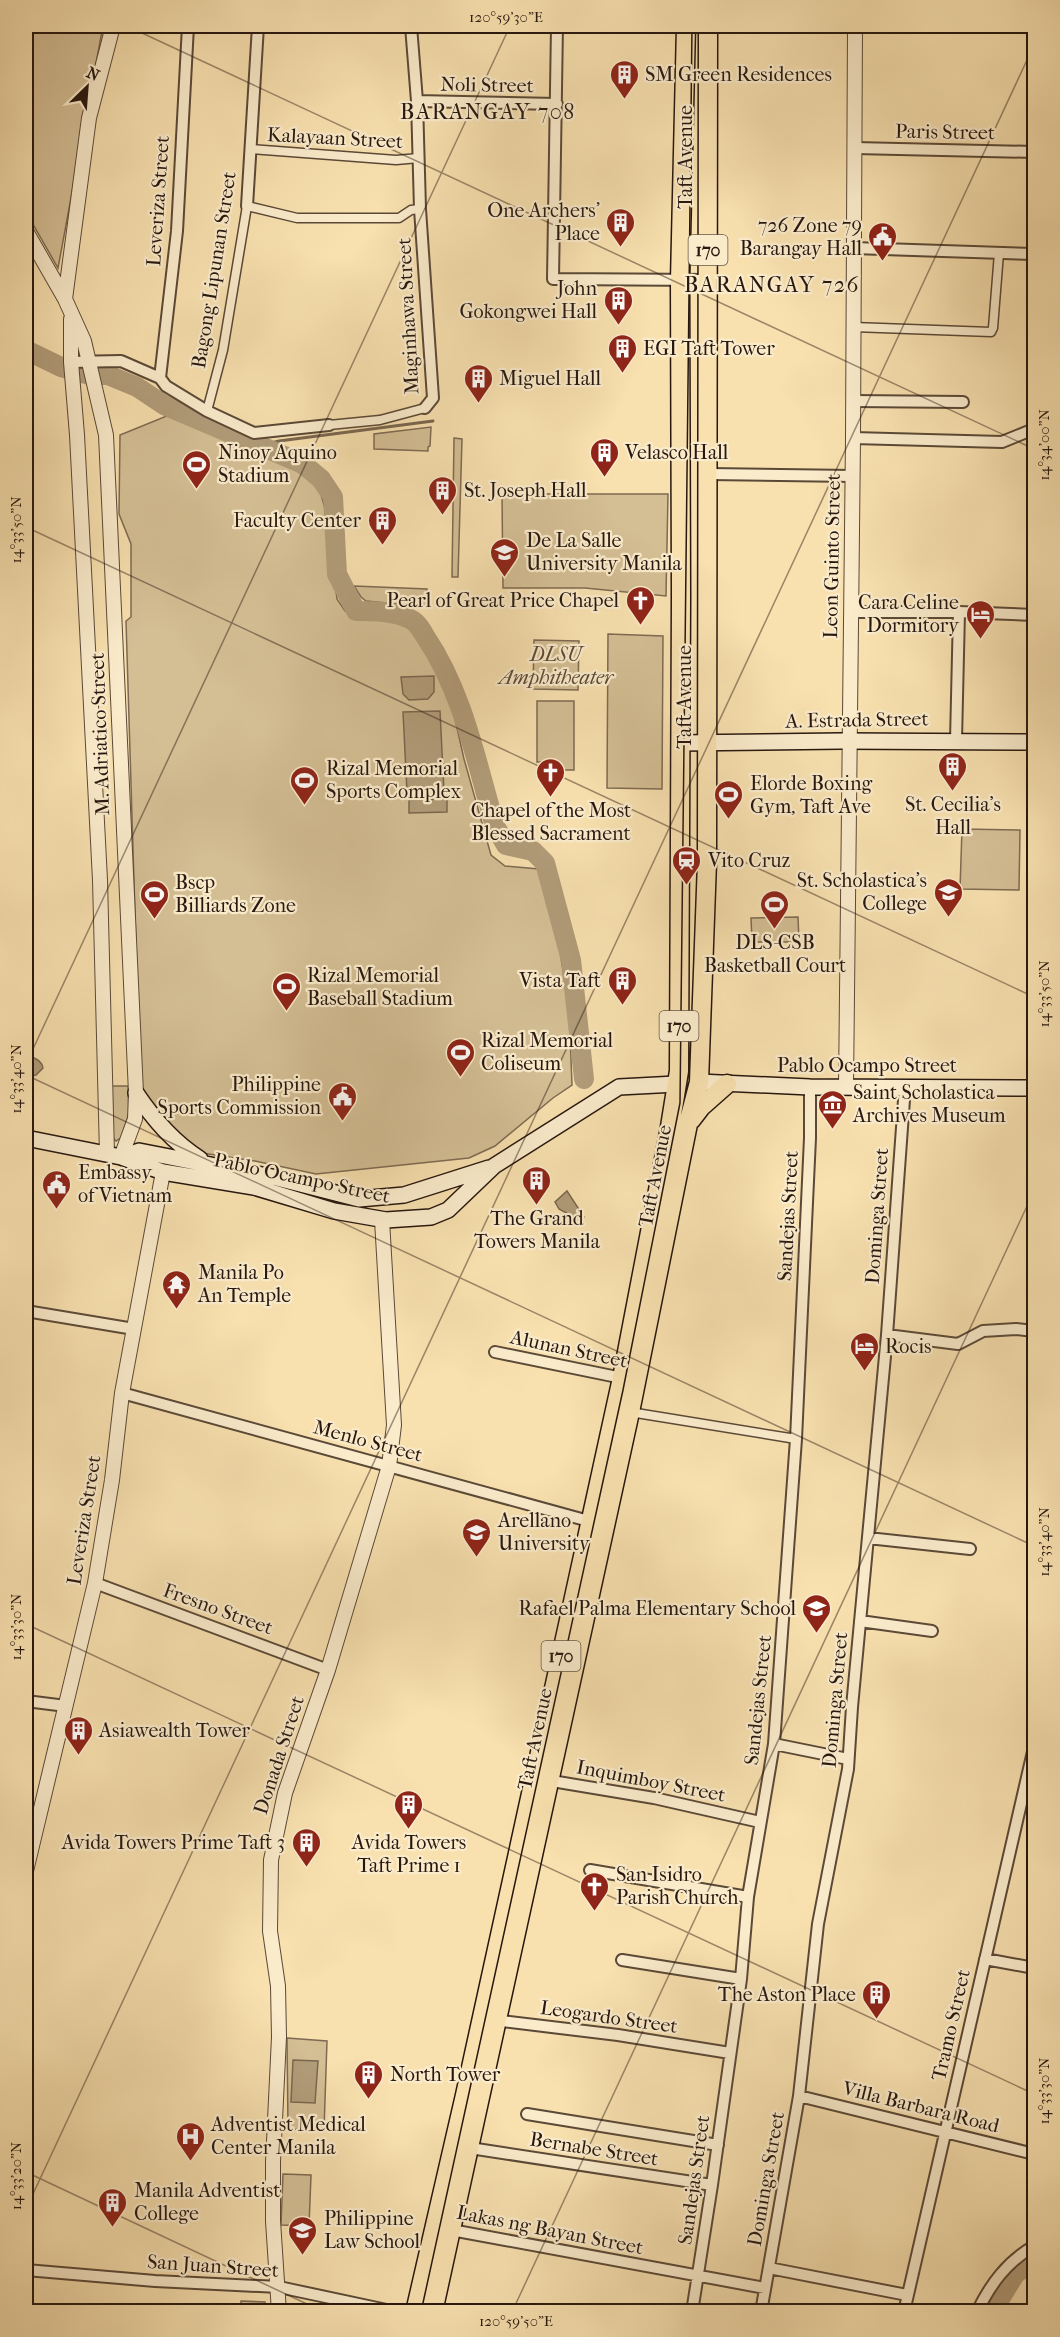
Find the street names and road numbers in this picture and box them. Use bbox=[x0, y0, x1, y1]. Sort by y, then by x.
street label: Noli Street bbox=[440, 73, 534, 97]
street label: Taft Avenue bbox=[674, 105, 697, 209]
street label: Paris Street bbox=[895, 120, 995, 144]
street label: Kalayaan Street bbox=[266, 123, 404, 153]
street label: Leveriza Street bbox=[142, 135, 174, 267]
street label: Bagong Lipunan Street bbox=[187, 170, 241, 370]
road number: 170 bbox=[688, 235, 728, 265]
street label: Maginhawa Street bbox=[392, 237, 424, 395]
street label: Leon Guinto Street bbox=[819, 473, 845, 639]
street label: Taft Avenue bbox=[673, 645, 696, 749]
street label: M. Adriatico Street bbox=[86, 652, 114, 816]
street label: A. Estrada Street bbox=[784, 707, 929, 733]
road number: 170 bbox=[660, 1011, 698, 1041]
street label: Pablo Ocampo Street bbox=[777, 1054, 957, 1077]
street label: Taft Avenue bbox=[634, 1123, 676, 1229]
street label: Dominga Street bbox=[861, 1147, 893, 1285]
street label: Pablo Ocampo Street bbox=[212, 1148, 392, 1208]
street label: Sandejas Street bbox=[773, 1150, 803, 1282]
street label: Alunan Street bbox=[507, 1325, 630, 1373]
street label: Menlo Street bbox=[311, 1415, 425, 1467]
street label: Leveriza Street bbox=[62, 1454, 106, 1586]
street label: Fresno Street bbox=[160, 1579, 276, 1639]
street label: Dominga Street bbox=[818, 1631, 852, 1769]
street label: Sandejas Street bbox=[740, 1634, 776, 1766]
road number: 170 bbox=[542, 1641, 580, 1671]
street label: Taft Avenue bbox=[513, 1686, 557, 1792]
street label: Donada Street bbox=[249, 1693, 309, 1817]
street label: Inquimboy Street bbox=[575, 1755, 727, 1807]
street label: Tramo Street bbox=[927, 1967, 975, 2083]
street label: Leogardo Street bbox=[539, 1996, 679, 2038]
street label: Villa Barbara Road bbox=[839, 2076, 1003, 2138]
street label: Dominga Street bbox=[743, 2110, 789, 2248]
street label: Sandejas Street bbox=[674, 2114, 714, 2246]
street label: Bernabe Street bbox=[528, 2127, 660, 2171]
street label: Lakas ng Bayan Street bbox=[455, 2201, 645, 2259]
street label: San Juan Street bbox=[146, 2250, 280, 2282]

